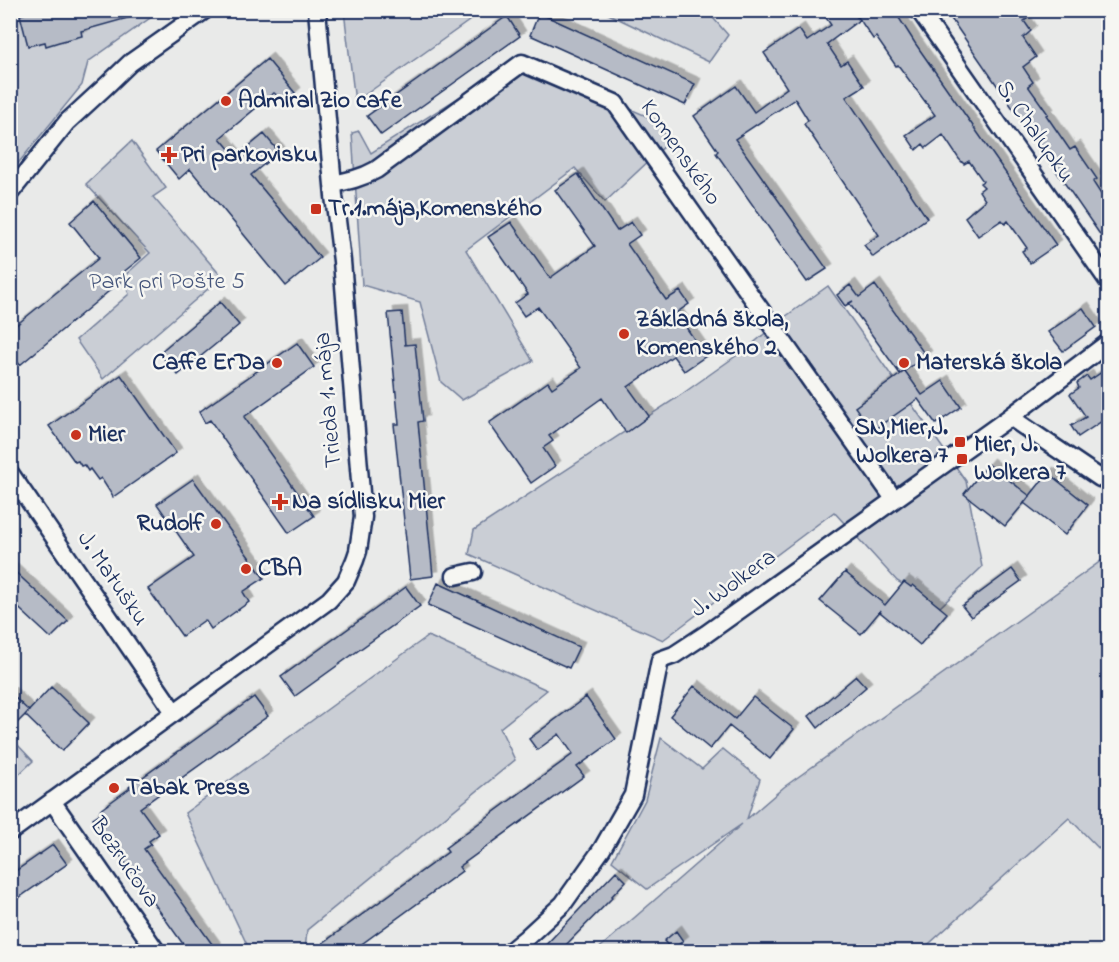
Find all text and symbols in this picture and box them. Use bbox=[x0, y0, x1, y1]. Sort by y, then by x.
street label: S. Chalupku bbox=[986, 74, 1082, 190]
place label: Admiral Zio cafe bbox=[238, 84, 403, 119]
street label: Komenského bbox=[630, 93, 730, 213]
marker: Admiral Zio cafe bbox=[219, 94, 233, 108]
place label: Pri parkovisku bbox=[181, 138, 318, 173]
marker: Pri parkovisku bbox=[162, 148, 176, 162]
place label: Tr.1.mája,Komenského bbox=[328, 192, 542, 227]
marker: Tr.1.mája,Komenského bbox=[309, 202, 323, 216]
park label: Park pri Pošte 5 bbox=[89, 265, 245, 300]
place label: Základná škola, Komenského 2 bbox=[636, 303, 788, 366]
marker: Základná škola, Komenského 2 bbox=[617, 327, 631, 341]
street label: Trieda 1. mája bbox=[306, 331, 352, 469]
place label: Caffe ErDa bbox=[152, 346, 265, 381]
place label: Materská škola bbox=[916, 346, 1062, 381]
marker: Caffe ErDa bbox=[270, 356, 284, 370]
marker: Materská škola bbox=[897, 356, 911, 370]
place label: SN,Mier,J. Wolkera 7 bbox=[854, 411, 949, 474]
place label: Mier bbox=[88, 418, 126, 453]
marker: Mier bbox=[69, 428, 83, 442]
place label: Mier, J. Wolkera 7 bbox=[974, 428, 1067, 491]
marker: SN,Mier,J. Wolkera 7 bbox=[953, 435, 967, 449]
marker: Mier, J. Wolkera 7 bbox=[955, 452, 969, 466]
place label: Na sídlisku Mier bbox=[292, 485, 446, 520]
marker: Na sídlisku Mier bbox=[273, 495, 287, 509]
place label: Rudolf bbox=[137, 507, 205, 542]
marker: Rudolf bbox=[209, 517, 223, 531]
street label: J. Matušku bbox=[67, 524, 157, 634]
street label: J. Wolkera bbox=[684, 541, 784, 627]
place label: CBA bbox=[258, 552, 302, 587]
marker: CBA bbox=[239, 562, 253, 576]
place label: Tabak Press bbox=[126, 771, 250, 806]
marker: Tabak Press bbox=[107, 781, 121, 795]
street label: Bezručova bbox=[79, 810, 168, 915]

